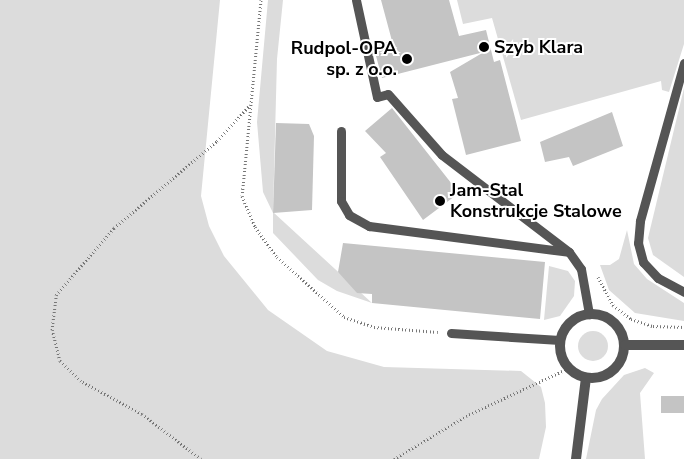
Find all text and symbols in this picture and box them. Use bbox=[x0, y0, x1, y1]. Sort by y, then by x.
place label: Szyb Klara bbox=[494, 36, 583, 58]
place label: Rudpol-OPA sp. z o.o. bbox=[291, 38, 397, 80]
marker: Szyb Klara bbox=[478, 41, 490, 53]
marker: Rudpol-OPA sp. z o.o. bbox=[401, 53, 413, 65]
place label: Jam-Stal Konstrukcje Stalowe bbox=[450, 180, 622, 222]
marker: Jam-Stal Konstrukcje Stalowe bbox=[434, 195, 446, 207]

